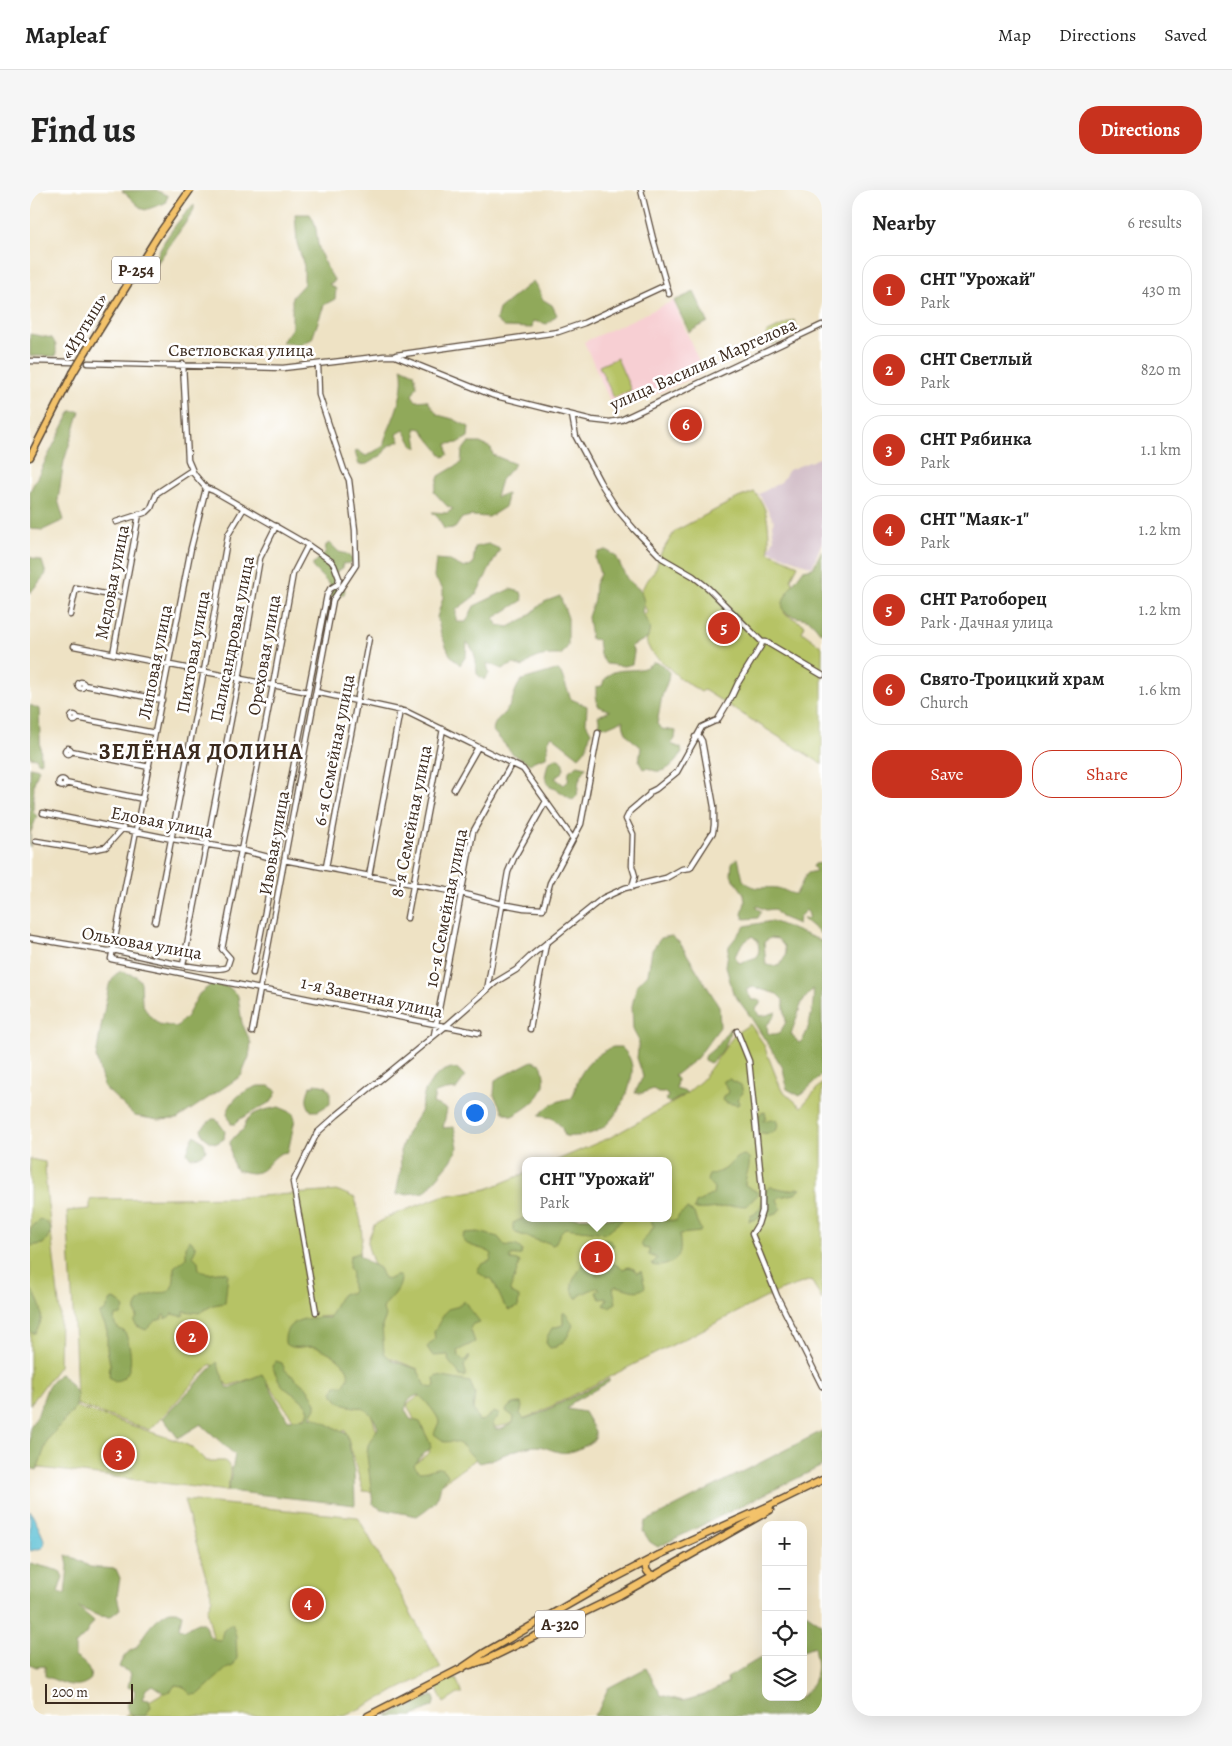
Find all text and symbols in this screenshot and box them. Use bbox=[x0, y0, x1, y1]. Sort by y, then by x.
text: Mapleaf bbox=[25, 19, 107, 51]
text: Map bbox=[998, 23, 1031, 47]
text: Directions bbox=[1059, 23, 1136, 47]
text: Saved bbox=[1164, 23, 1207, 47]
text: Find us bbox=[30, 106, 136, 154]
button: Directions bbox=[1079, 106, 1202, 154]
text: Nearby bbox=[872, 209, 935, 237]
text: 6 results bbox=[1128, 212, 1182, 234]
road number: Р-254 bbox=[112, 256, 160, 284]
text: СНТ "Урожай" bbox=[920, 266, 1035, 292]
text: 1 bbox=[886, 279, 892, 301]
text: 430 m bbox=[1142, 279, 1181, 301]
street label: «Иртыш» bbox=[55, 288, 113, 364]
text: Park bbox=[920, 292, 950, 314]
street label: улица Василия Маргелова bbox=[605, 312, 801, 416]
street label: Светловская улица bbox=[168, 338, 314, 362]
text: СНТ Светлый bbox=[920, 346, 1032, 372]
text: 2 bbox=[885, 359, 893, 381]
text: 820 m bbox=[1141, 359, 1181, 381]
text: Park bbox=[920, 372, 950, 394]
pin: 6 bbox=[670, 406, 702, 444]
text: СНТ Рябинка bbox=[920, 426, 1032, 452]
text: 3 bbox=[886, 439, 892, 461]
text: 1.1 km bbox=[1141, 439, 1181, 461]
text: Park bbox=[920, 452, 950, 474]
text: СНТ "Маяк-1" bbox=[920, 506, 1029, 532]
text: 4 bbox=[885, 519, 893, 541]
text: 1.2 km bbox=[1139, 519, 1181, 541]
street label: Медовая улица bbox=[89, 522, 135, 641]
text: Park bbox=[920, 532, 950, 554]
street label: Палисандровая улица bbox=[204, 553, 260, 724]
text: СНТ Ратоборец bbox=[920, 586, 1047, 612]
street label: Пихтовая улица bbox=[170, 588, 216, 715]
street label: Ореховая улица bbox=[242, 592, 287, 717]
text: 5 bbox=[886, 599, 892, 621]
text: 1.2 km bbox=[1139, 599, 1181, 621]
street label: Липовая улица bbox=[132, 602, 178, 721]
pin: 5 bbox=[708, 609, 740, 647]
text: Park · Дачная улица bbox=[920, 612, 1053, 634]
text: Свято-Троицкий храм bbox=[920, 666, 1105, 692]
street label: 6-я Семейная улица bbox=[308, 671, 361, 828]
text: 6 bbox=[885, 679, 893, 701]
text: 1.6 km bbox=[1139, 679, 1181, 701]
text: Church bbox=[920, 692, 969, 714]
district label: ЗЕЛЁНАЯ ДОЛИНА bbox=[98, 737, 304, 767]
street label: 8-я Семейная улица bbox=[384, 742, 438, 899]
button: Save bbox=[872, 750, 1022, 798]
button: Share bbox=[1032, 750, 1182, 798]
street label: Ивовая улица bbox=[253, 788, 295, 897]
street label: Еловая улица bbox=[109, 800, 216, 844]
street label: 10-я Семейная улица bbox=[419, 826, 473, 990]
street label: Ольховая улица bbox=[80, 921, 205, 966]
street label: 1-я Заветная улица bbox=[299, 970, 446, 1024]
your location bbox=[462, 1100, 488, 1126]
popup bbox=[522, 1157, 672, 1222]
text: СНТ "Урожай" bbox=[539, 1166, 655, 1192]
text: Park bbox=[539, 1192, 569, 1214]
pin: 1 bbox=[581, 1238, 613, 1276]
pin: 2 bbox=[176, 1318, 208, 1356]
pin: 3 bbox=[103, 1435, 135, 1473]
map controls bbox=[762, 1521, 807, 1701]
button: + bbox=[762, 1521, 807, 1566]
button: − bbox=[762, 1566, 807, 1611]
pin: 4 bbox=[292, 1585, 324, 1623]
road number: А-320 bbox=[535, 1610, 585, 1638]
button: locate bbox=[762, 1611, 807, 1656]
button: layers bbox=[762, 1656, 807, 1701]
scale bar bbox=[45, 1681, 132, 1704]
text: 200 m bbox=[52, 1683, 88, 1702]

